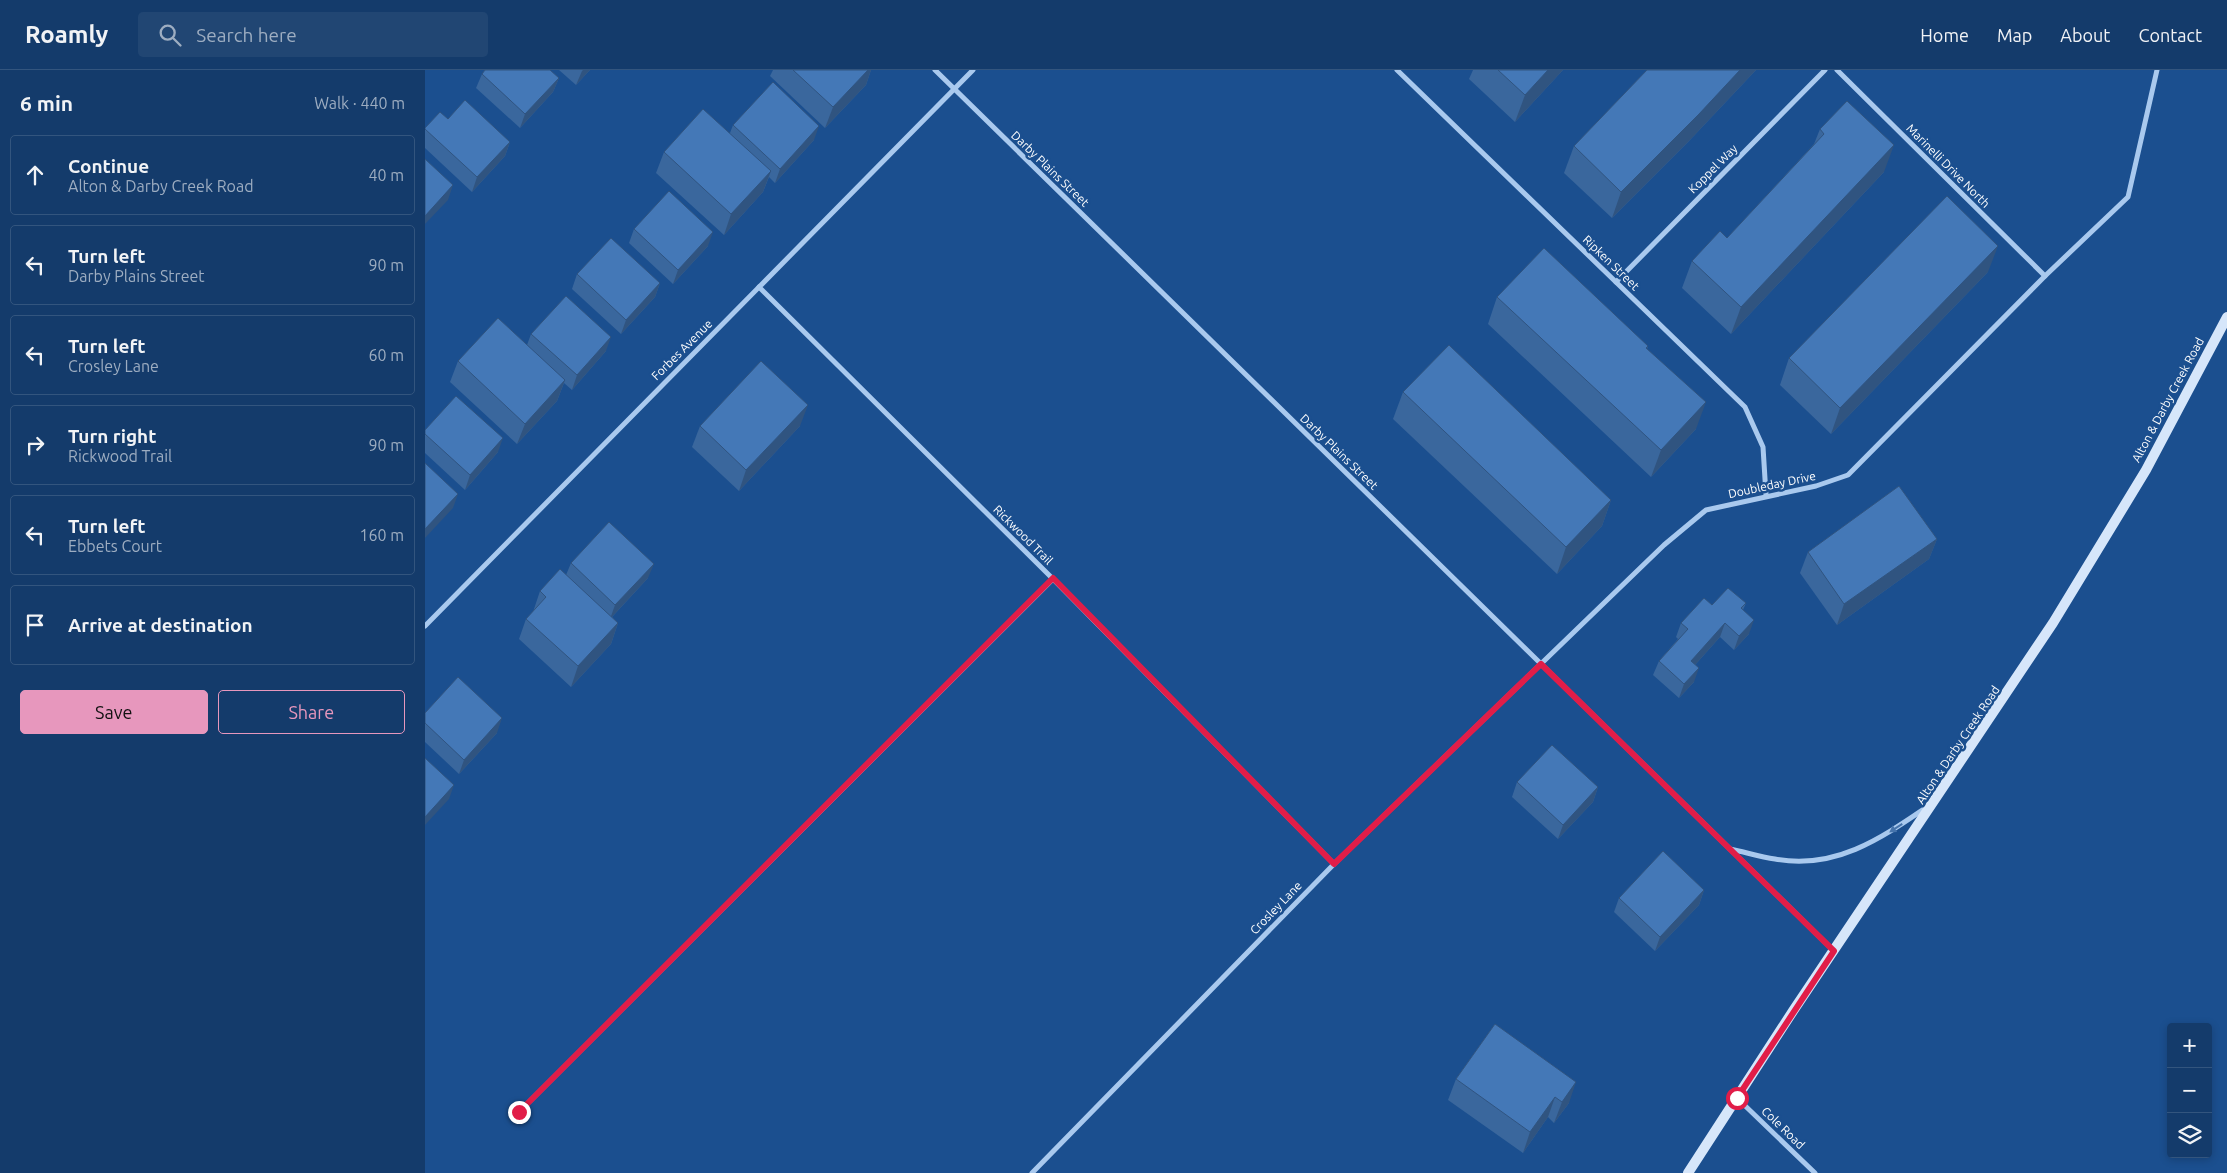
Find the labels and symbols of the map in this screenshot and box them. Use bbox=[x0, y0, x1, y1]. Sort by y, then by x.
street label: Marinelli Drive North bbox=[1904, 121, 1993, 210]
street label: Darby Plains Street bbox=[1009, 128, 1092, 209]
street label: Koppel Way bbox=[1686, 141, 1740, 196]
street label: Ripken Street bbox=[1581, 233, 1642, 293]
street label: Forbes Avenue bbox=[649, 317, 714, 382]
street label: Alton & Darby Creek Road bbox=[2129, 335, 2206, 464]
street label: Darby Plains Street bbox=[1298, 411, 1381, 492]
street label: Doubleday Drive bbox=[1727, 469, 1817, 500]
street label: Rickwood Trail bbox=[991, 502, 1056, 567]
street label: Alton & Darby Creek Road bbox=[1913, 683, 2002, 806]
one-way arrow bbox=[1889, 823, 1902, 833]
street label: Crosley Lane bbox=[1247, 879, 1304, 937]
route start bbox=[1726, 1087, 1749, 1110]
route end bbox=[508, 1101, 531, 1124]
street label: Cole Road bbox=[1759, 1104, 1807, 1151]

